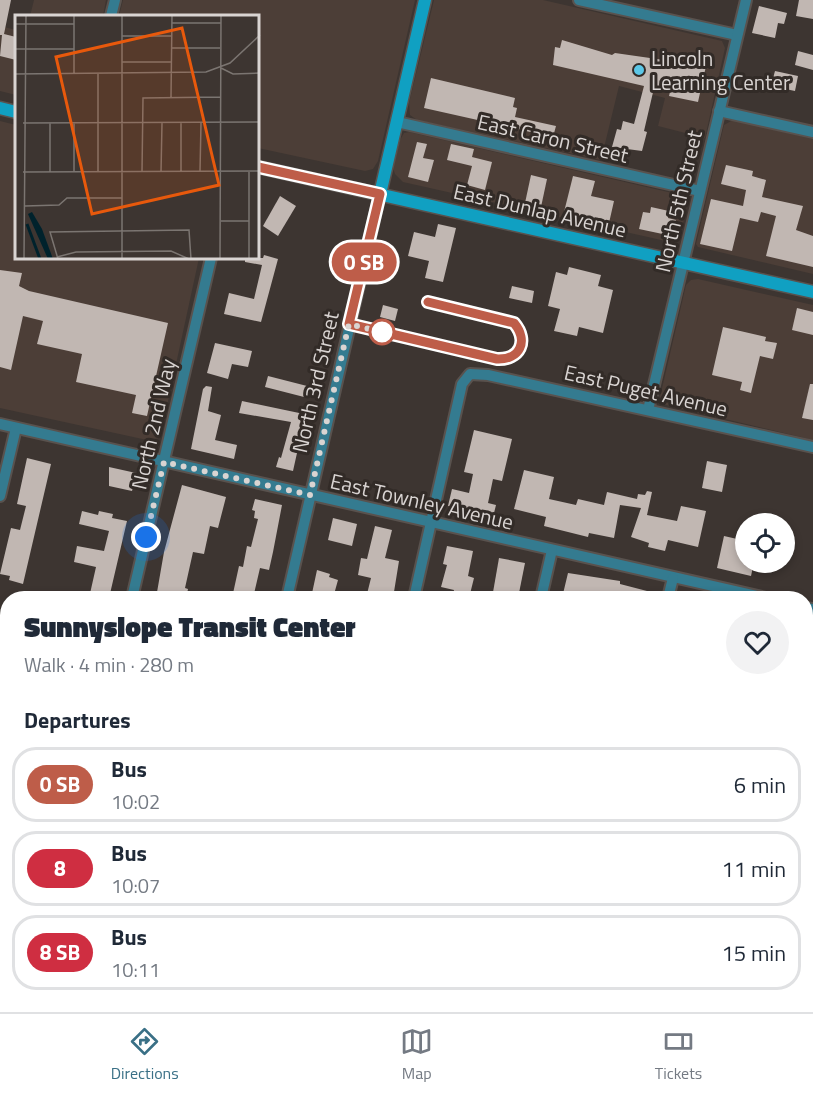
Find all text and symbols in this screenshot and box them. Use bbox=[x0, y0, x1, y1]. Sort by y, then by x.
inset map bbox=[15, 15, 260, 260]
place label: Lincoln Learning Center bbox=[651, 42, 790, 98]
marker: Lincoln Learning Center bbox=[632, 63, 646, 77]
street label: East Caron Street bbox=[474, 105, 632, 171]
street label: North 5th Street bbox=[646, 126, 710, 275]
street label: East Dunlap Avenue bbox=[450, 175, 630, 245]
line badge: 0 SB bbox=[322, 242, 406, 282]
text: 0 SB bbox=[344, 246, 384, 278]
street label: North 3rd Street bbox=[283, 307, 347, 456]
unlabelled marker bbox=[369, 319, 395, 345]
street label: North 2nd Way bbox=[122, 355, 184, 493]
street label: East Puget Avenue bbox=[561, 356, 731, 424]
street label: East Townley Avenue bbox=[327, 464, 517, 538]
map controls bbox=[735, 513, 795, 573]
button: locate bbox=[735, 513, 795, 573]
your location bbox=[131, 522, 161, 552]
text: Sunnyslope Transit Center bbox=[24, 605, 356, 648]
button: heart bbox=[726, 611, 789, 674]
text: Walk · 4 min · 280 m bbox=[24, 649, 194, 680]
text: Departures bbox=[24, 703, 131, 737]
text: Bus bbox=[111, 752, 147, 786]
text: 0 SB bbox=[40, 768, 80, 800]
text: 6 min bbox=[734, 768, 786, 802]
text: 10:02 bbox=[111, 786, 160, 817]
text: Bus bbox=[111, 836, 147, 870]
text: 8 bbox=[54, 852, 66, 884]
text: 11 min bbox=[721, 852, 786, 886]
text: 10:07 bbox=[111, 870, 160, 901]
text: Bus bbox=[111, 920, 147, 954]
text: 8 SB bbox=[40, 936, 80, 968]
text: 15 min bbox=[721, 936, 786, 970]
text: 10:11 bbox=[111, 954, 160, 985]
tab: Directions bbox=[111, 1025, 179, 1085]
tab: Map bbox=[400, 1025, 433, 1085]
tab: Tickets bbox=[655, 1025, 702, 1085]

